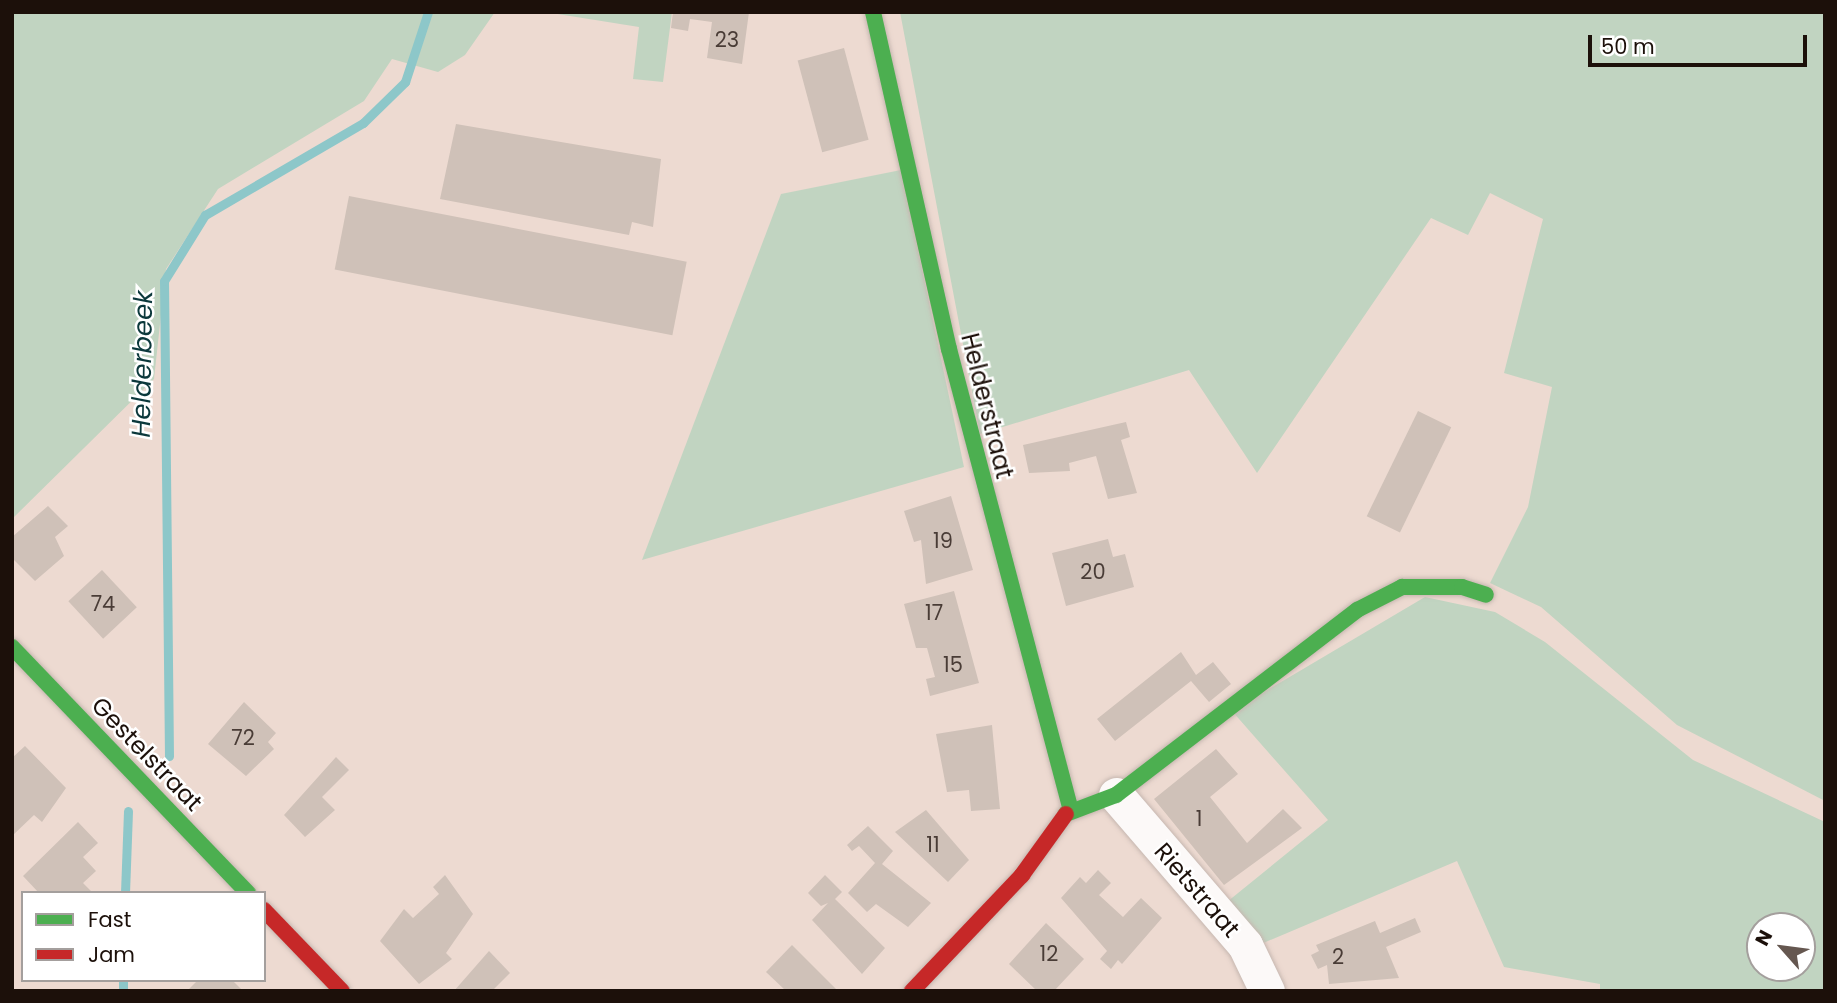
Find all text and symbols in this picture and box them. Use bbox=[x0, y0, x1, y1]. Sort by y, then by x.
scale bar bbox=[1592, 21, 1811, 65]
house number: 23 bbox=[715, 27, 739, 53]
text: 50 m bbox=[1601, 32, 1655, 61]
water label: Helderbeek bbox=[126, 290, 160, 438]
street label: Helderstraat bbox=[955, 330, 1019, 482]
house number: 19 bbox=[933, 528, 953, 554]
house number: 20 bbox=[1080, 559, 1106, 585]
house number: 74 bbox=[91, 591, 115, 617]
house number: 17 bbox=[925, 600, 943, 626]
house number: 15 bbox=[943, 652, 963, 678]
street label: Gestelstraat bbox=[86, 691, 208, 817]
house number: 72 bbox=[231, 725, 255, 751]
house number: 1 bbox=[1196, 806, 1202, 832]
house number: 11 bbox=[926, 832, 940, 858]
street label: Rietstraat bbox=[1148, 837, 1246, 943]
legend bbox=[21, 891, 266, 982]
text: Fast bbox=[88, 905, 131, 934]
north arrow bbox=[1746, 912, 1816, 982]
text: N bbox=[1749, 925, 1779, 951]
text: Jam bbox=[88, 940, 135, 969]
house number: 12 bbox=[1040, 941, 1058, 967]
house number: 2 bbox=[1332, 944, 1344, 970]

